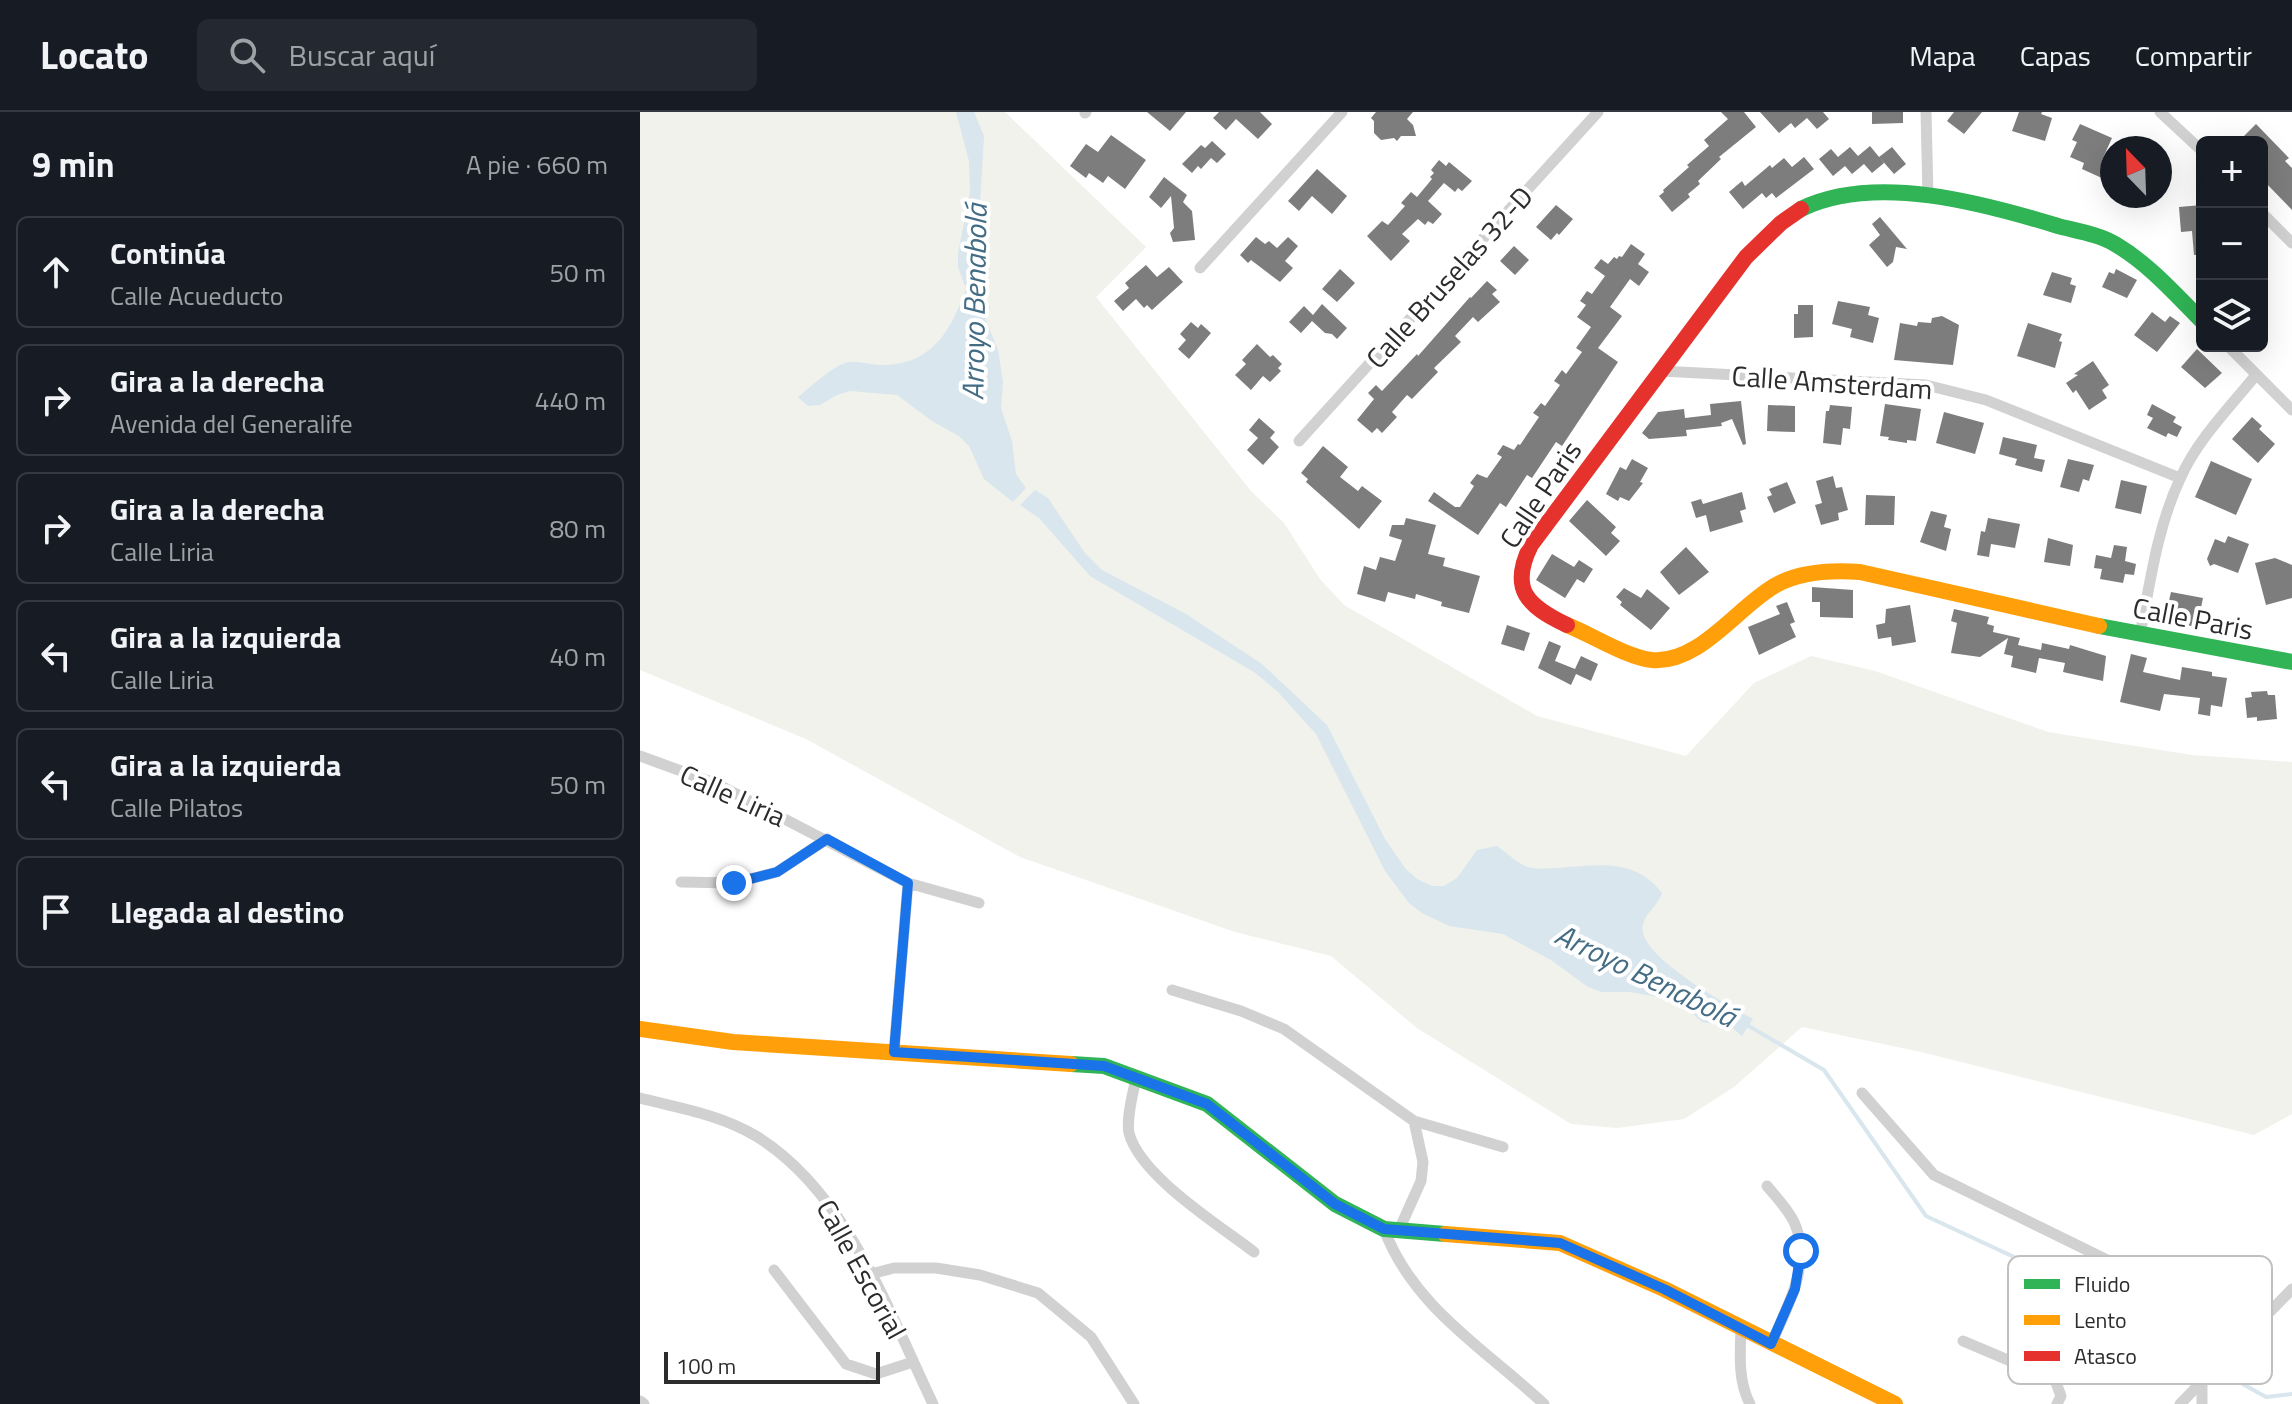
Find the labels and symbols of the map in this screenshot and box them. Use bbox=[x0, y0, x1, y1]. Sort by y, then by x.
north arrow bbox=[2100, 136, 2172, 208]
street label: Calle Bruselas 32-D bbox=[1355, 176, 1543, 378]
water label: Arroyo Benabolá bbox=[949, 200, 999, 401]
street label: Calle Amsterdam bbox=[1730, 354, 1934, 410]
street label: Calle Paris bbox=[1488, 431, 1592, 557]
street label: Calle Paris bbox=[2129, 585, 2257, 651]
street label: Calle Liria bbox=[673, 753, 793, 837]
route end bbox=[716, 865, 752, 901]
water label: Arroyo Benabolá bbox=[1548, 911, 1747, 1040]
street label: Calle Escorial bbox=[806, 1191, 918, 1347]
route start bbox=[1783, 1233, 1819, 1269]
legend bbox=[2008, 1256, 2272, 1384]
text: Fluido bbox=[2074, 1267, 2130, 1301]
text: Lento bbox=[2074, 1303, 2127, 1337]
text: Atasco bbox=[2074, 1339, 2137, 1373]
scale bar bbox=[664, 1348, 880, 1384]

